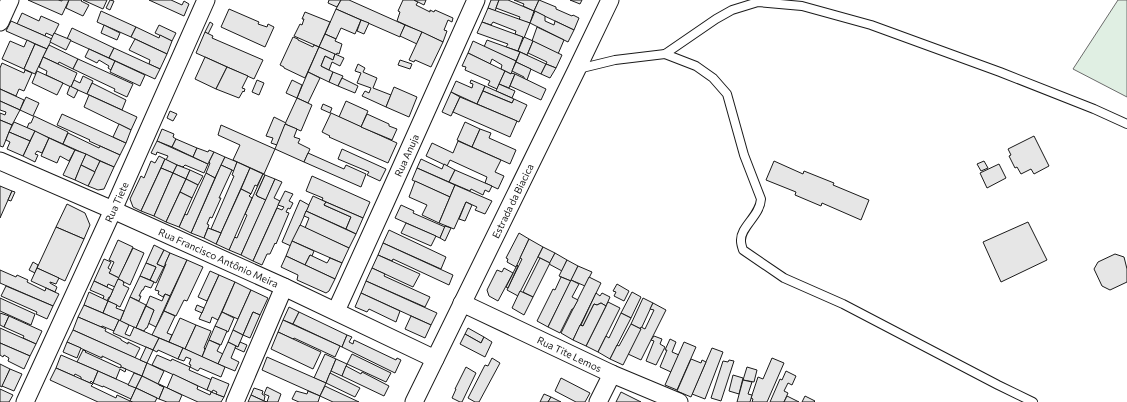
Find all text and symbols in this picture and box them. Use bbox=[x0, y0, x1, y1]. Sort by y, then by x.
street label: Rua Anuja bbox=[392, 132, 421, 178]
street label: Estrada da Biacica bbox=[489, 162, 536, 240]
street label: Rua Tiete bbox=[102, 180, 131, 224]
street label: Rua Francisco Antônio Meira bbox=[157, 225, 280, 290]
street label: Rua Tite Lemos bbox=[535, 334, 604, 374]

